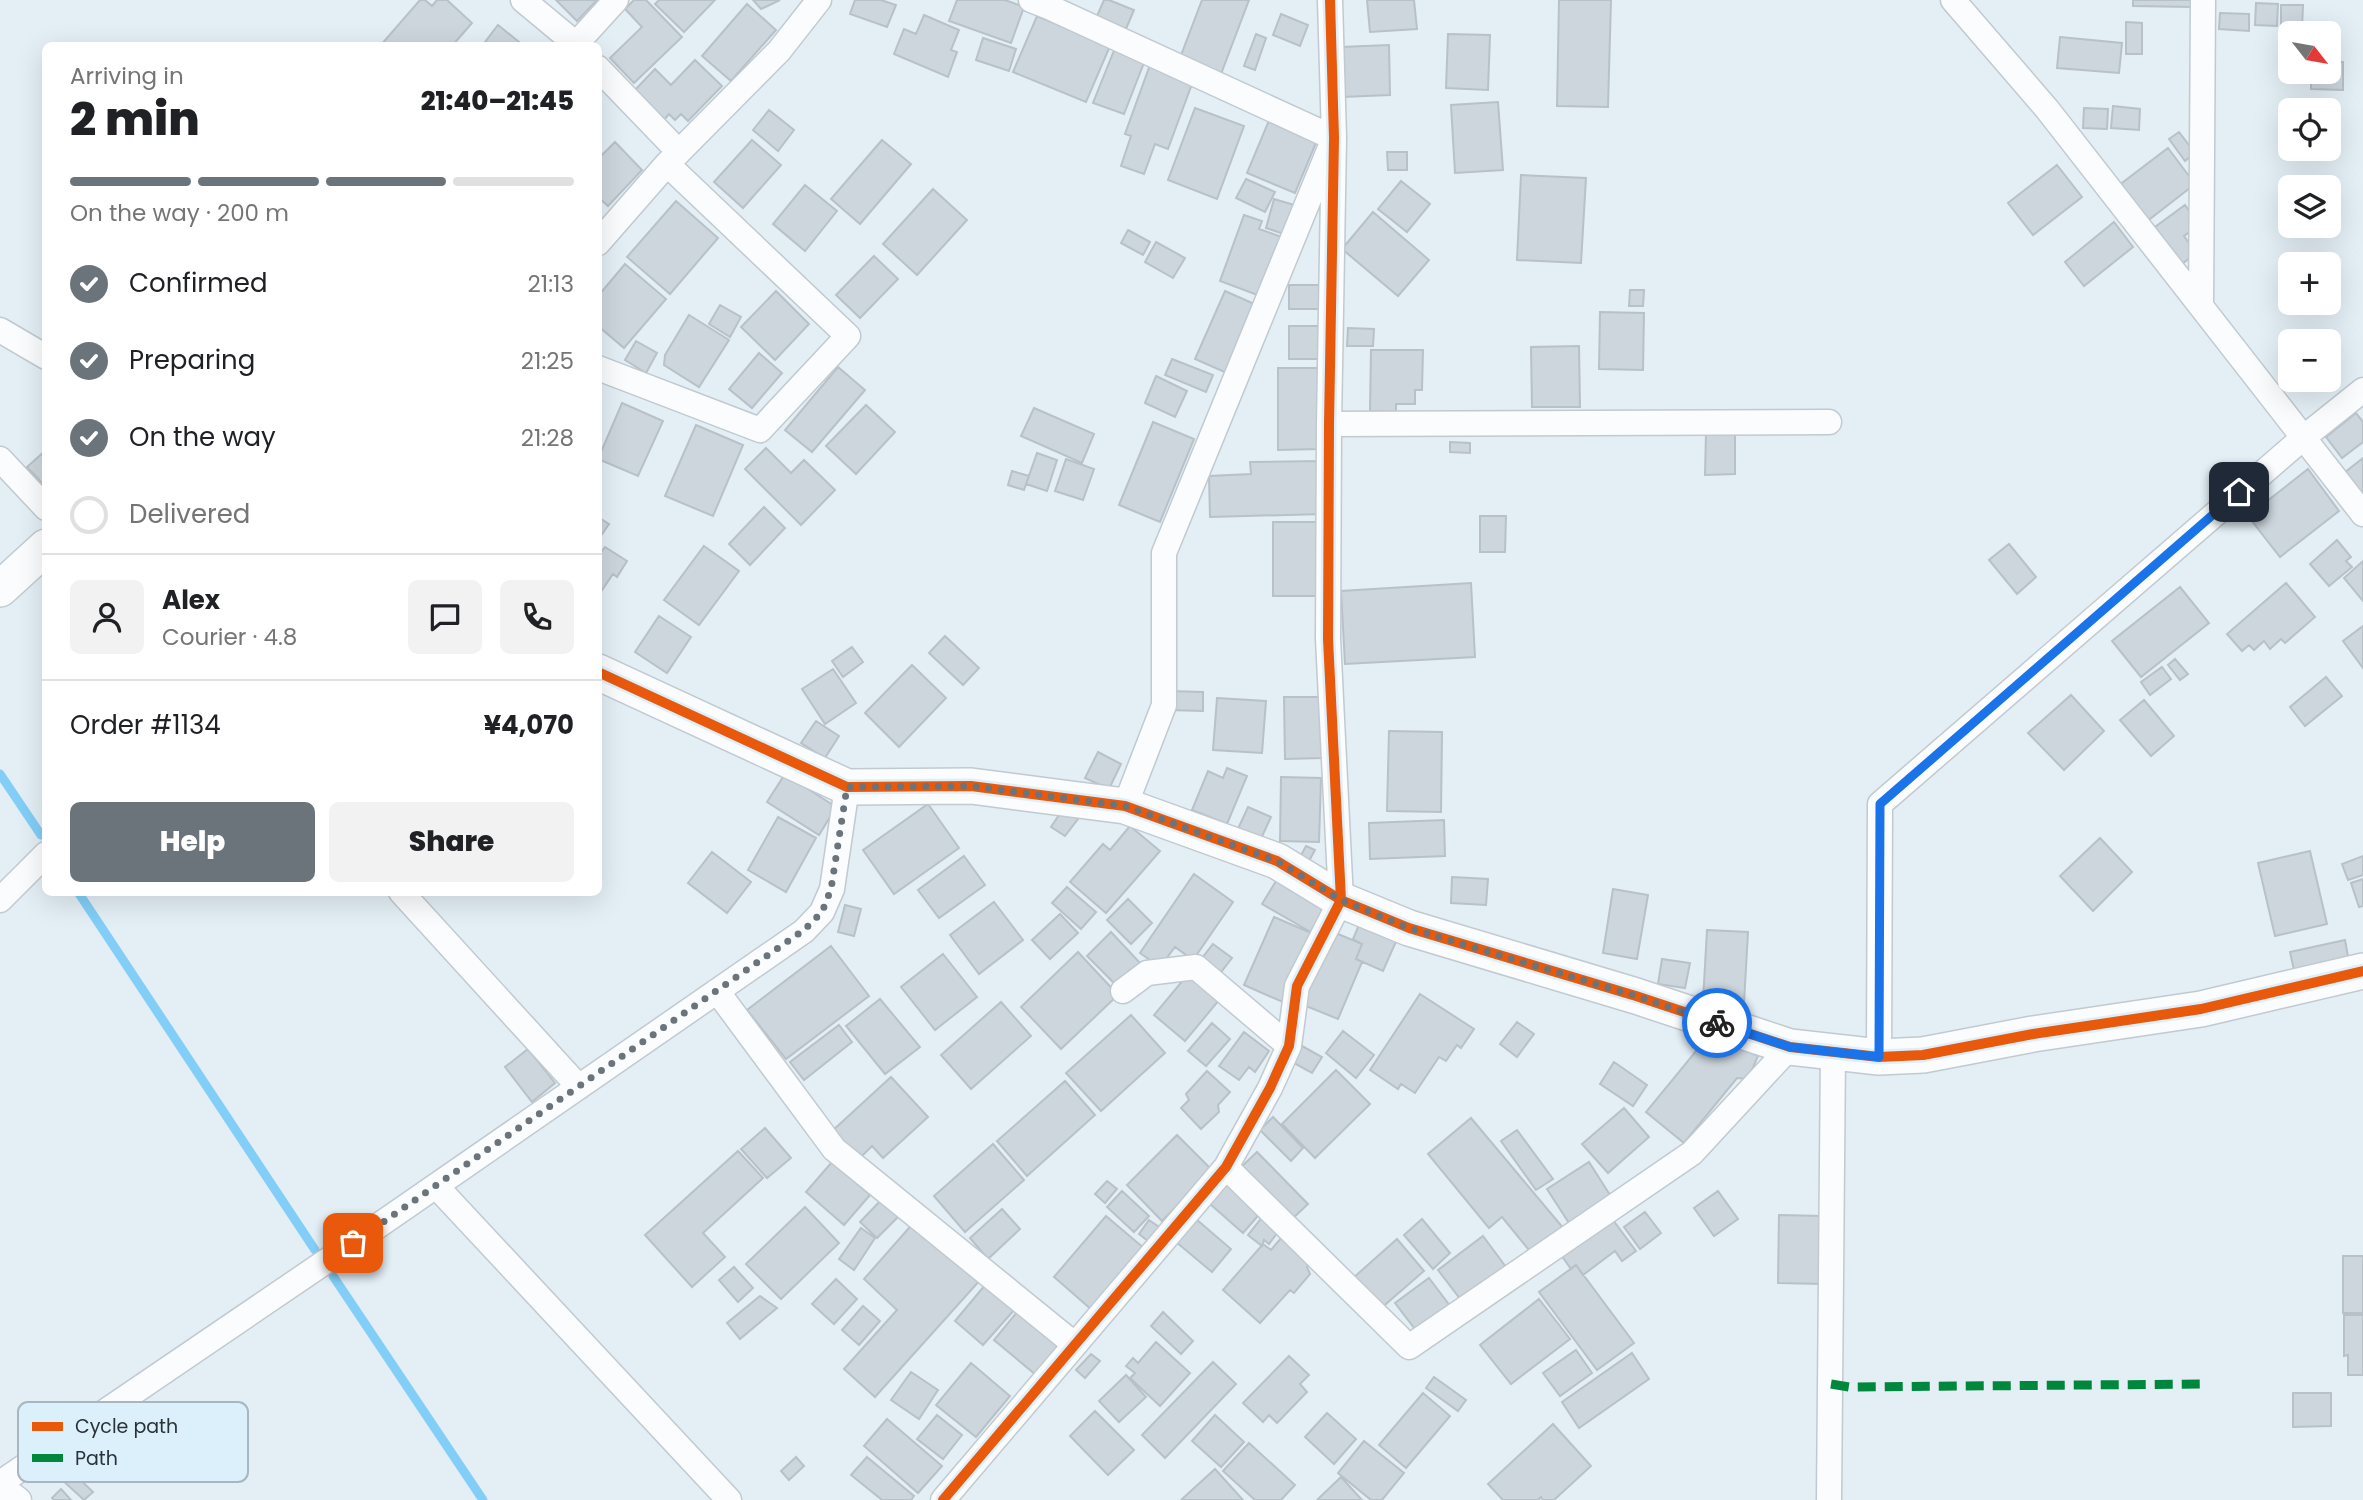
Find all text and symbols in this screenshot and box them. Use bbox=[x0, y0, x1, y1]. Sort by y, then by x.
north arrow bbox=[2278, 21, 2342, 84]
map controls bbox=[2278, 21, 2341, 392]
text: Arriving in bbox=[70, 60, 184, 92]
text: 21:40–21:45 bbox=[421, 83, 574, 119]
text: 2 min bbox=[70, 87, 200, 151]
button: locate bbox=[2278, 98, 2341, 161]
button: layers bbox=[2278, 175, 2341, 238]
text: On the way · 200 m bbox=[70, 197, 289, 229]
button: + bbox=[2278, 252, 2341, 315]
icon: check bbox=[70, 265, 108, 303]
text: Confirmed bbox=[129, 265, 267, 301]
text: 21:13 bbox=[528, 268, 574, 300]
button: − bbox=[2278, 329, 2341, 392]
icon: check bbox=[70, 342, 108, 380]
text: Preparing bbox=[129, 342, 255, 378]
text: 21:25 bbox=[521, 345, 574, 377]
icon: check bbox=[70, 419, 108, 457]
text: On the way bbox=[129, 419, 276, 455]
text: 21:28 bbox=[521, 422, 574, 454]
pin bbox=[2209, 462, 2269, 522]
icon: home bbox=[2220, 473, 2258, 511]
text: Delivered bbox=[129, 496, 250, 532]
button: person bbox=[70, 580, 144, 654]
button: chat bbox=[408, 580, 482, 654]
button: phone bbox=[500, 580, 574, 654]
text: Alex bbox=[162, 582, 220, 618]
text: Courier · 4.8 bbox=[162, 621, 297, 653]
text: Order #1134 bbox=[70, 707, 221, 743]
text: ¥4,070 bbox=[484, 707, 574, 743]
button: Help bbox=[70, 802, 315, 882]
button: Share bbox=[329, 802, 574, 882]
courier bbox=[1682, 988, 1752, 1058]
icon: bike bbox=[1698, 1004, 1736, 1042]
pin bbox=[323, 1213, 383, 1273]
icon: bag bbox=[334, 1224, 372, 1262]
legend bbox=[18, 1402, 248, 1482]
text: Cycle path bbox=[75, 1413, 178, 1440]
text: Path bbox=[75, 1445, 118, 1472]

